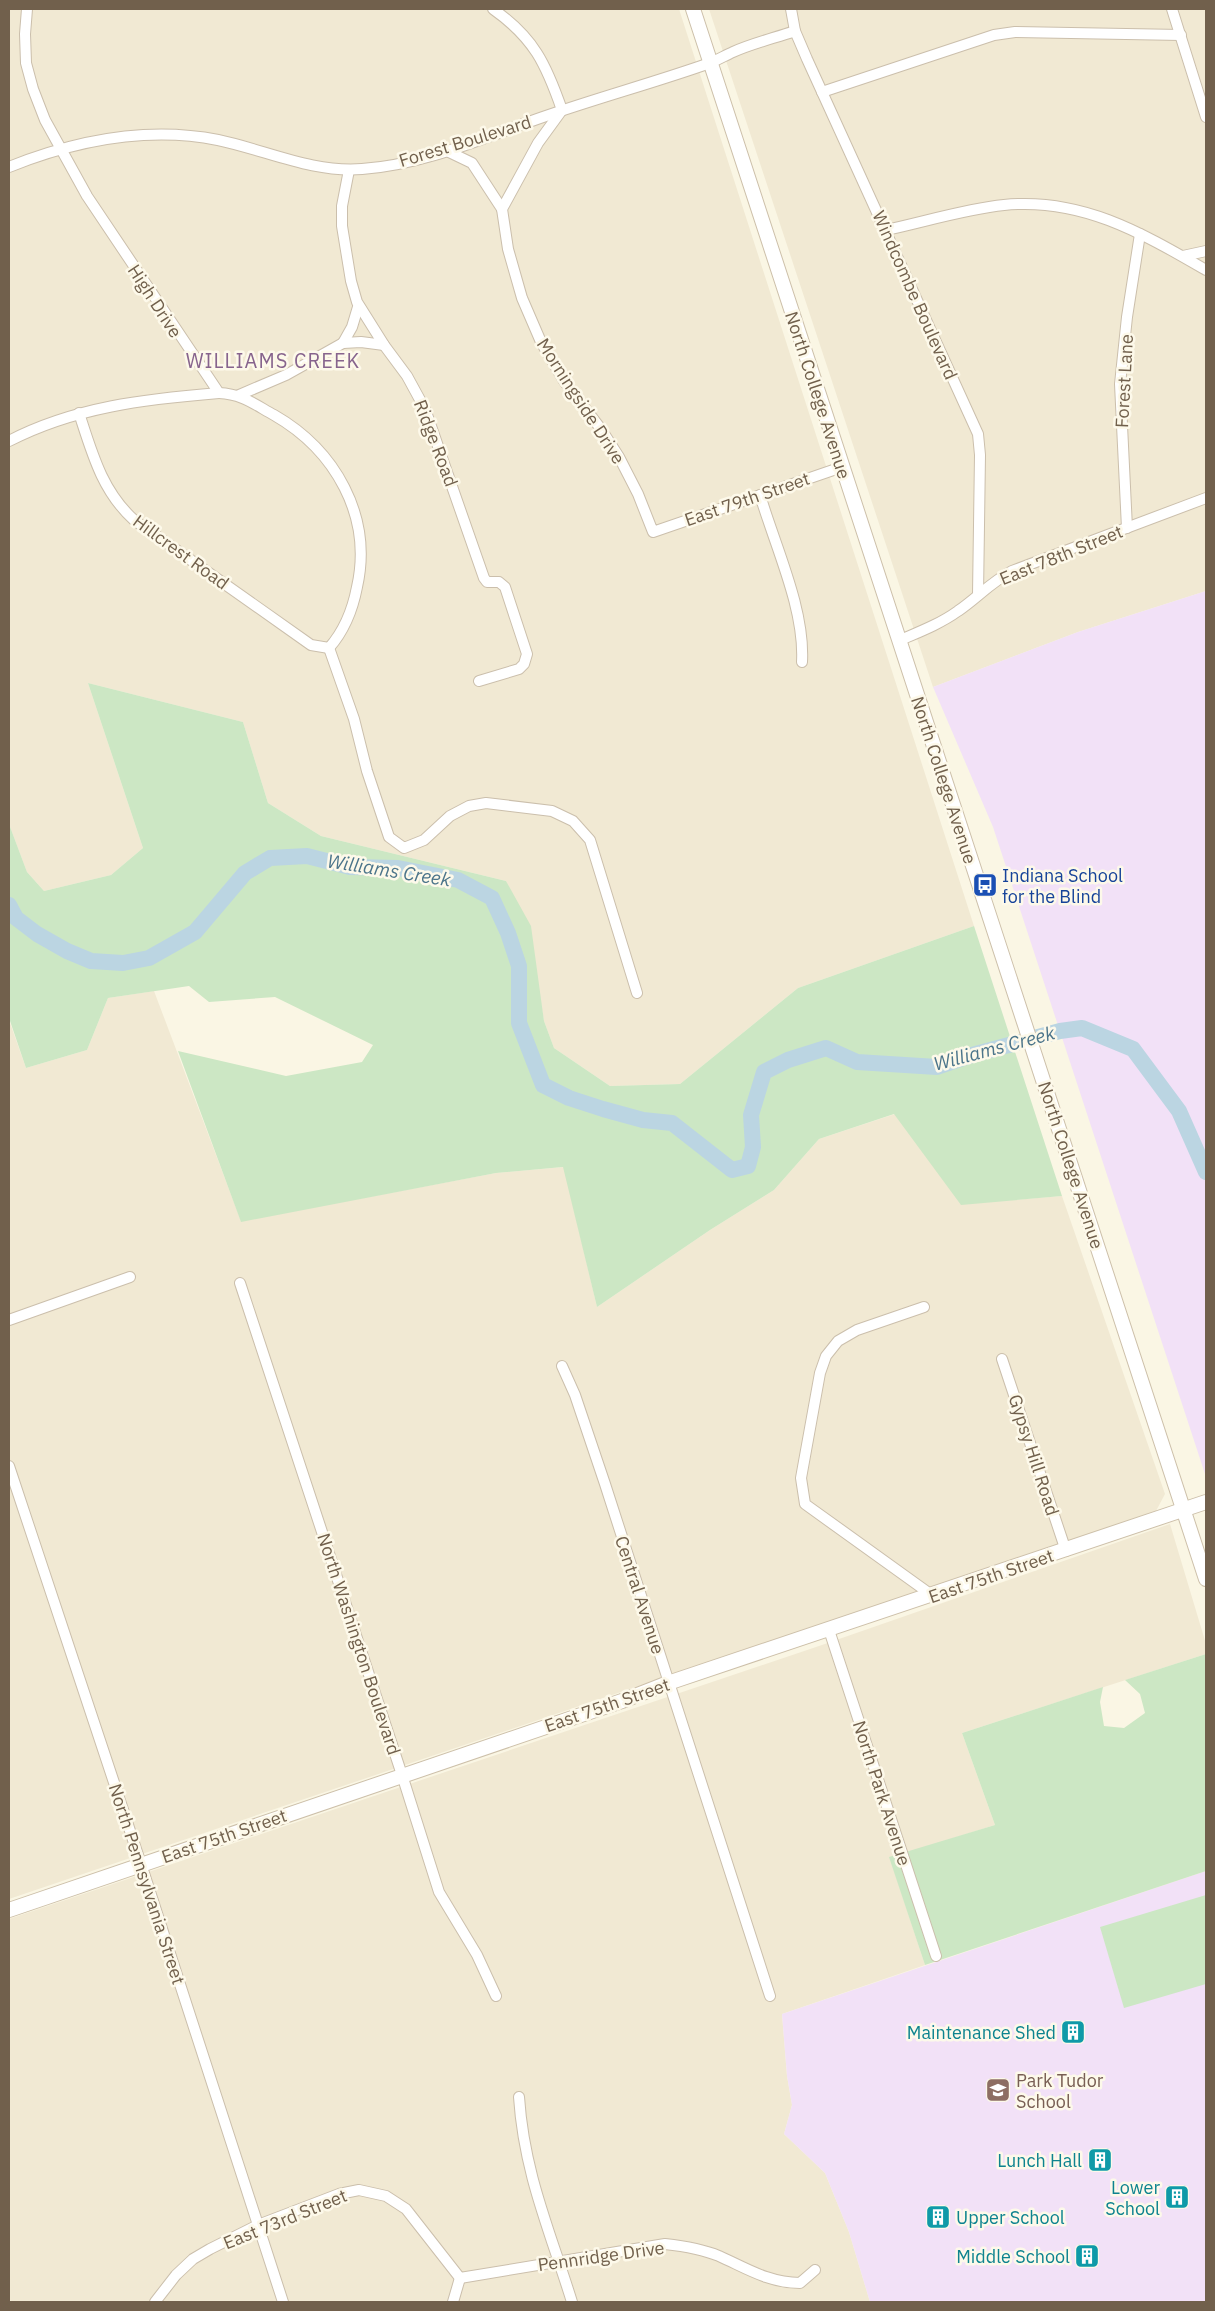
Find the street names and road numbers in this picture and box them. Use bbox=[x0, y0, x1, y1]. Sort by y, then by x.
street label: Forest Boulevard bbox=[396, 110, 534, 172]
street label: Windcombe Boulevard bbox=[867, 207, 963, 383]
street label: High Drive bbox=[123, 260, 187, 342]
street label: North College Avenue bbox=[780, 308, 856, 482]
street label: Forest Lane bbox=[1110, 333, 1138, 429]
street label: Morningside Drive bbox=[532, 334, 630, 468]
street label: Ridge Road bbox=[409, 396, 463, 490]
street label: East 79th Street bbox=[681, 467, 813, 531]
street label: Hillcrest Road bbox=[129, 509, 233, 595]
street label: East 78th Street bbox=[996, 520, 1126, 590]
street label: North College Avenue bbox=[906, 693, 982, 867]
street label: North College Avenue bbox=[1033, 1078, 1109, 1252]
street label: Gypsy Hill Road bbox=[1004, 1391, 1064, 1519]
street label: North Washington Boulevard bbox=[312, 1530, 406, 1758]
street label: Central Avenue bbox=[610, 1533, 670, 1657]
street label: East 75th Street bbox=[925, 1544, 1057, 1608]
street label: East 75th Street bbox=[541, 1673, 673, 1737]
street label: North Park Avenue bbox=[848, 1718, 916, 1868]
street label: North Pennsylvania Street bbox=[104, 1781, 190, 1987]
street label: East 75th Street bbox=[158, 1804, 290, 1868]
street label: East 73rd Street bbox=[220, 2184, 350, 2254]
street label: Pennridge Drive bbox=[536, 2236, 666, 2276]

